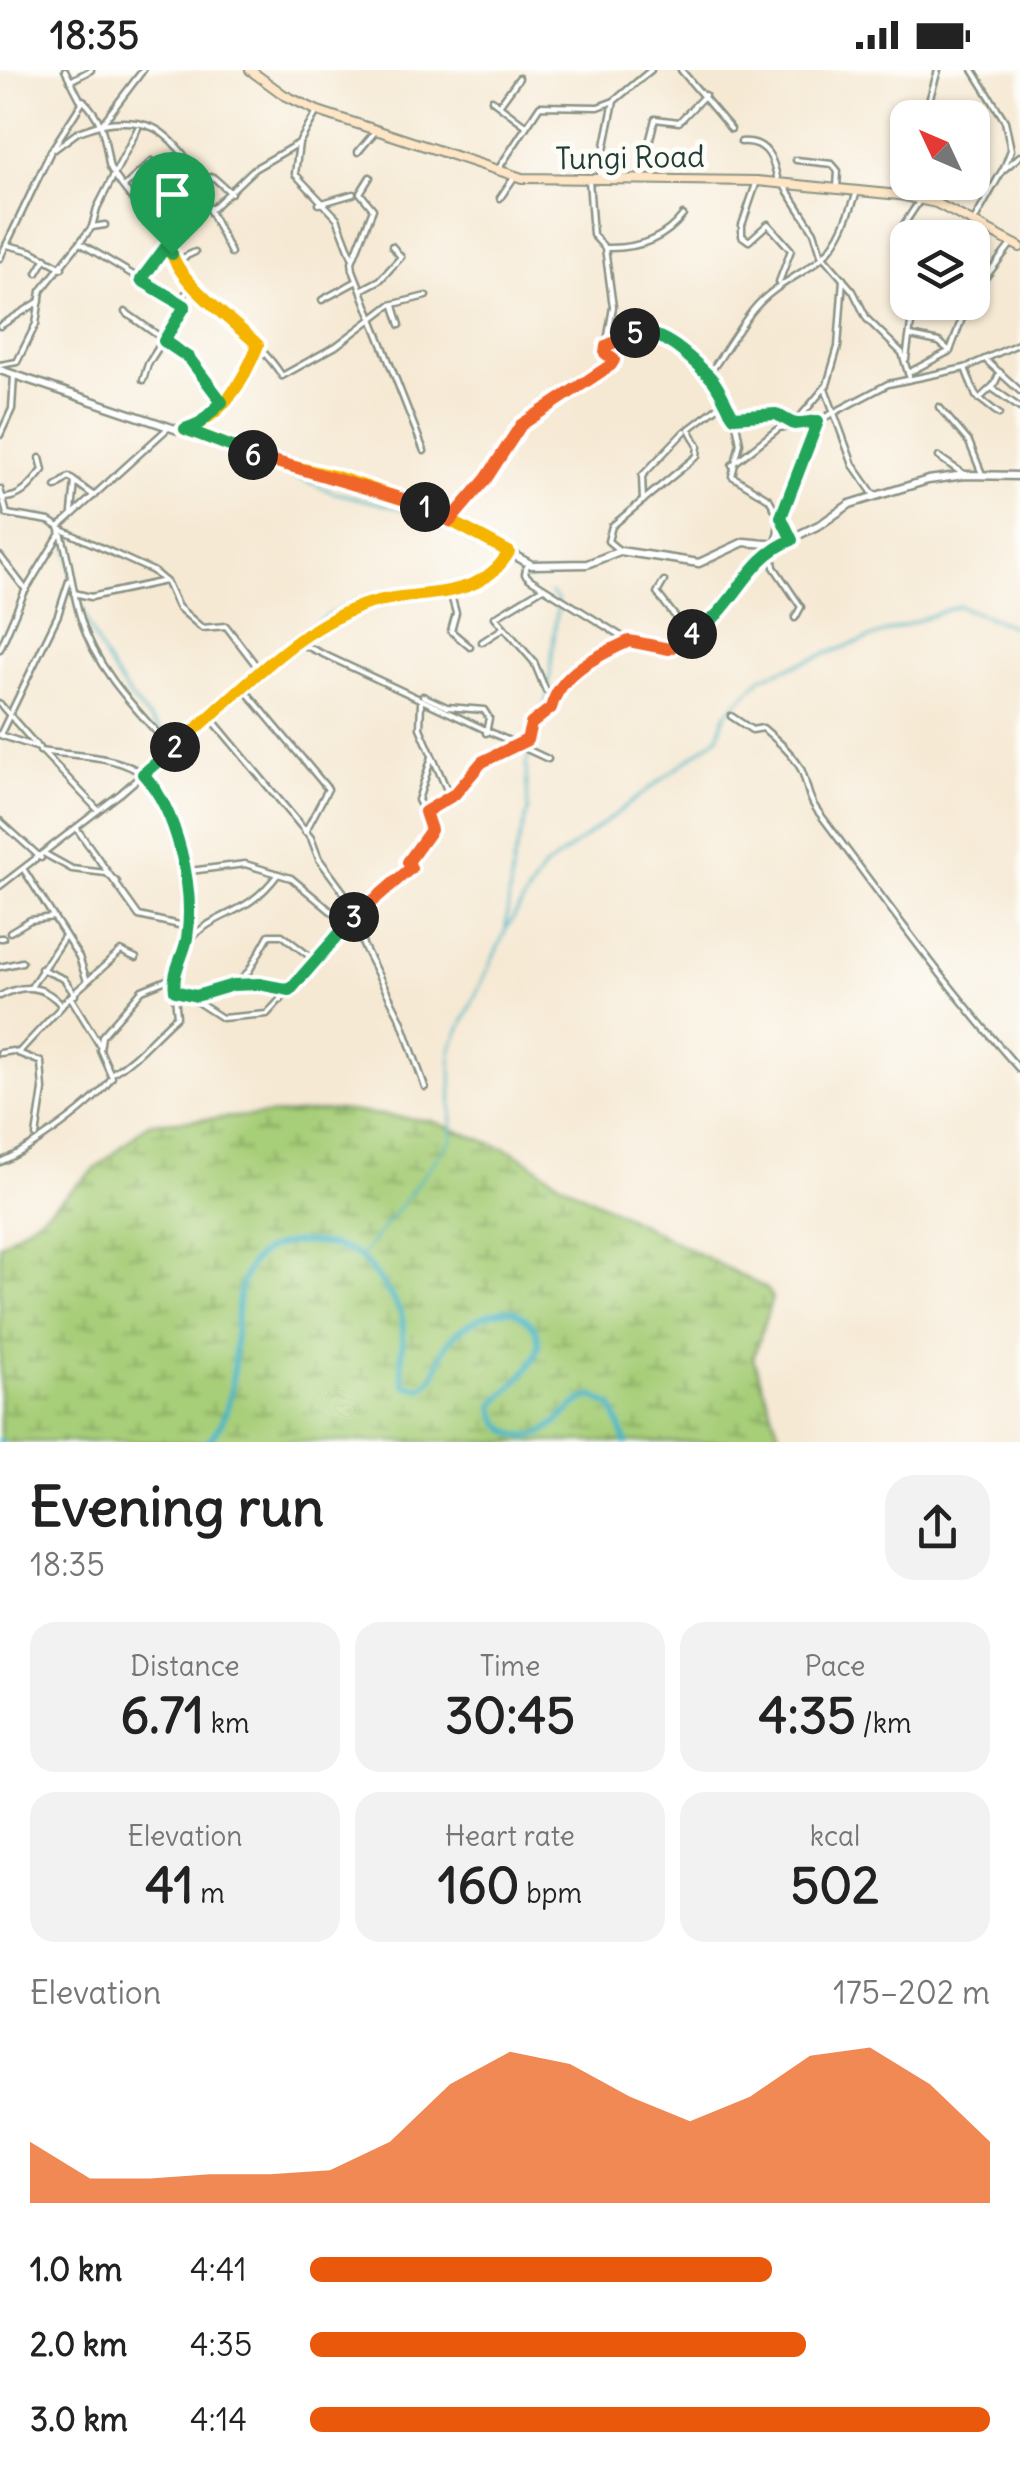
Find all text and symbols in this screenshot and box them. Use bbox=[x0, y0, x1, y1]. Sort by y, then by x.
text: 18:35 bbox=[50, 12, 139, 59]
north arrow bbox=[890, 100, 990, 200]
map controls bbox=[890, 100, 990, 320]
street label: Tungi Road bbox=[555, 137, 705, 177]
pin bbox=[130, 152, 215, 255]
icon: arrive bbox=[145, 167, 200, 222]
button: layers bbox=[890, 220, 990, 320]
pin: 5 bbox=[610, 308, 660, 358]
text: 5 bbox=[627, 315, 643, 351]
pin: 6 bbox=[228, 430, 278, 480]
text: 6 bbox=[245, 437, 261, 473]
pin: 1 bbox=[400, 482, 450, 532]
text: 1 bbox=[419, 489, 431, 525]
pin: 4 bbox=[667, 609, 717, 659]
text: 4 bbox=[684, 616, 700, 652]
pin: 2 bbox=[150, 722, 200, 772]
text: 2 bbox=[167, 729, 183, 765]
pin: 3 bbox=[329, 892, 379, 942]
text: 3 bbox=[346, 899, 362, 935]
text: Evening run bbox=[30, 1472, 324, 1541]
button: share bbox=[885, 1475, 990, 1580]
text: 18:35 bbox=[30, 1544, 105, 1585]
text: Distance bbox=[130, 1648, 240, 1684]
text: Time bbox=[480, 1648, 540, 1684]
text: Pace bbox=[805, 1648, 865, 1684]
text: 6.71 bbox=[120, 1684, 204, 1747]
text: 30:45 bbox=[445, 1684, 575, 1747]
text: 4:35 bbox=[758, 1684, 856, 1747]
text: km bbox=[204, 1705, 250, 1741]
text: /km bbox=[856, 1705, 912, 1741]
text: Elevation bbox=[128, 1818, 242, 1854]
text: Heart rate bbox=[445, 1818, 575, 1854]
text: kcal bbox=[810, 1818, 860, 1854]
text: 41 bbox=[145, 1854, 194, 1917]
text: 160 bbox=[438, 1854, 519, 1917]
text: 502 bbox=[790, 1854, 880, 1917]
text: m bbox=[194, 1875, 225, 1911]
text: bpm bbox=[519, 1875, 582, 1911]
text: Elevation bbox=[30, 1972, 161, 2013]
text: 175–202 m bbox=[833, 1972, 990, 2013]
text: 1.0 km bbox=[30, 2249, 122, 2290]
text: 4:41 bbox=[190, 2249, 247, 2290]
text: 2.0 km bbox=[30, 2324, 127, 2365]
text: 4:35 bbox=[190, 2324, 252, 2365]
text: 3.0 km bbox=[30, 2399, 128, 2440]
text: 4:14 bbox=[190, 2399, 247, 2440]

